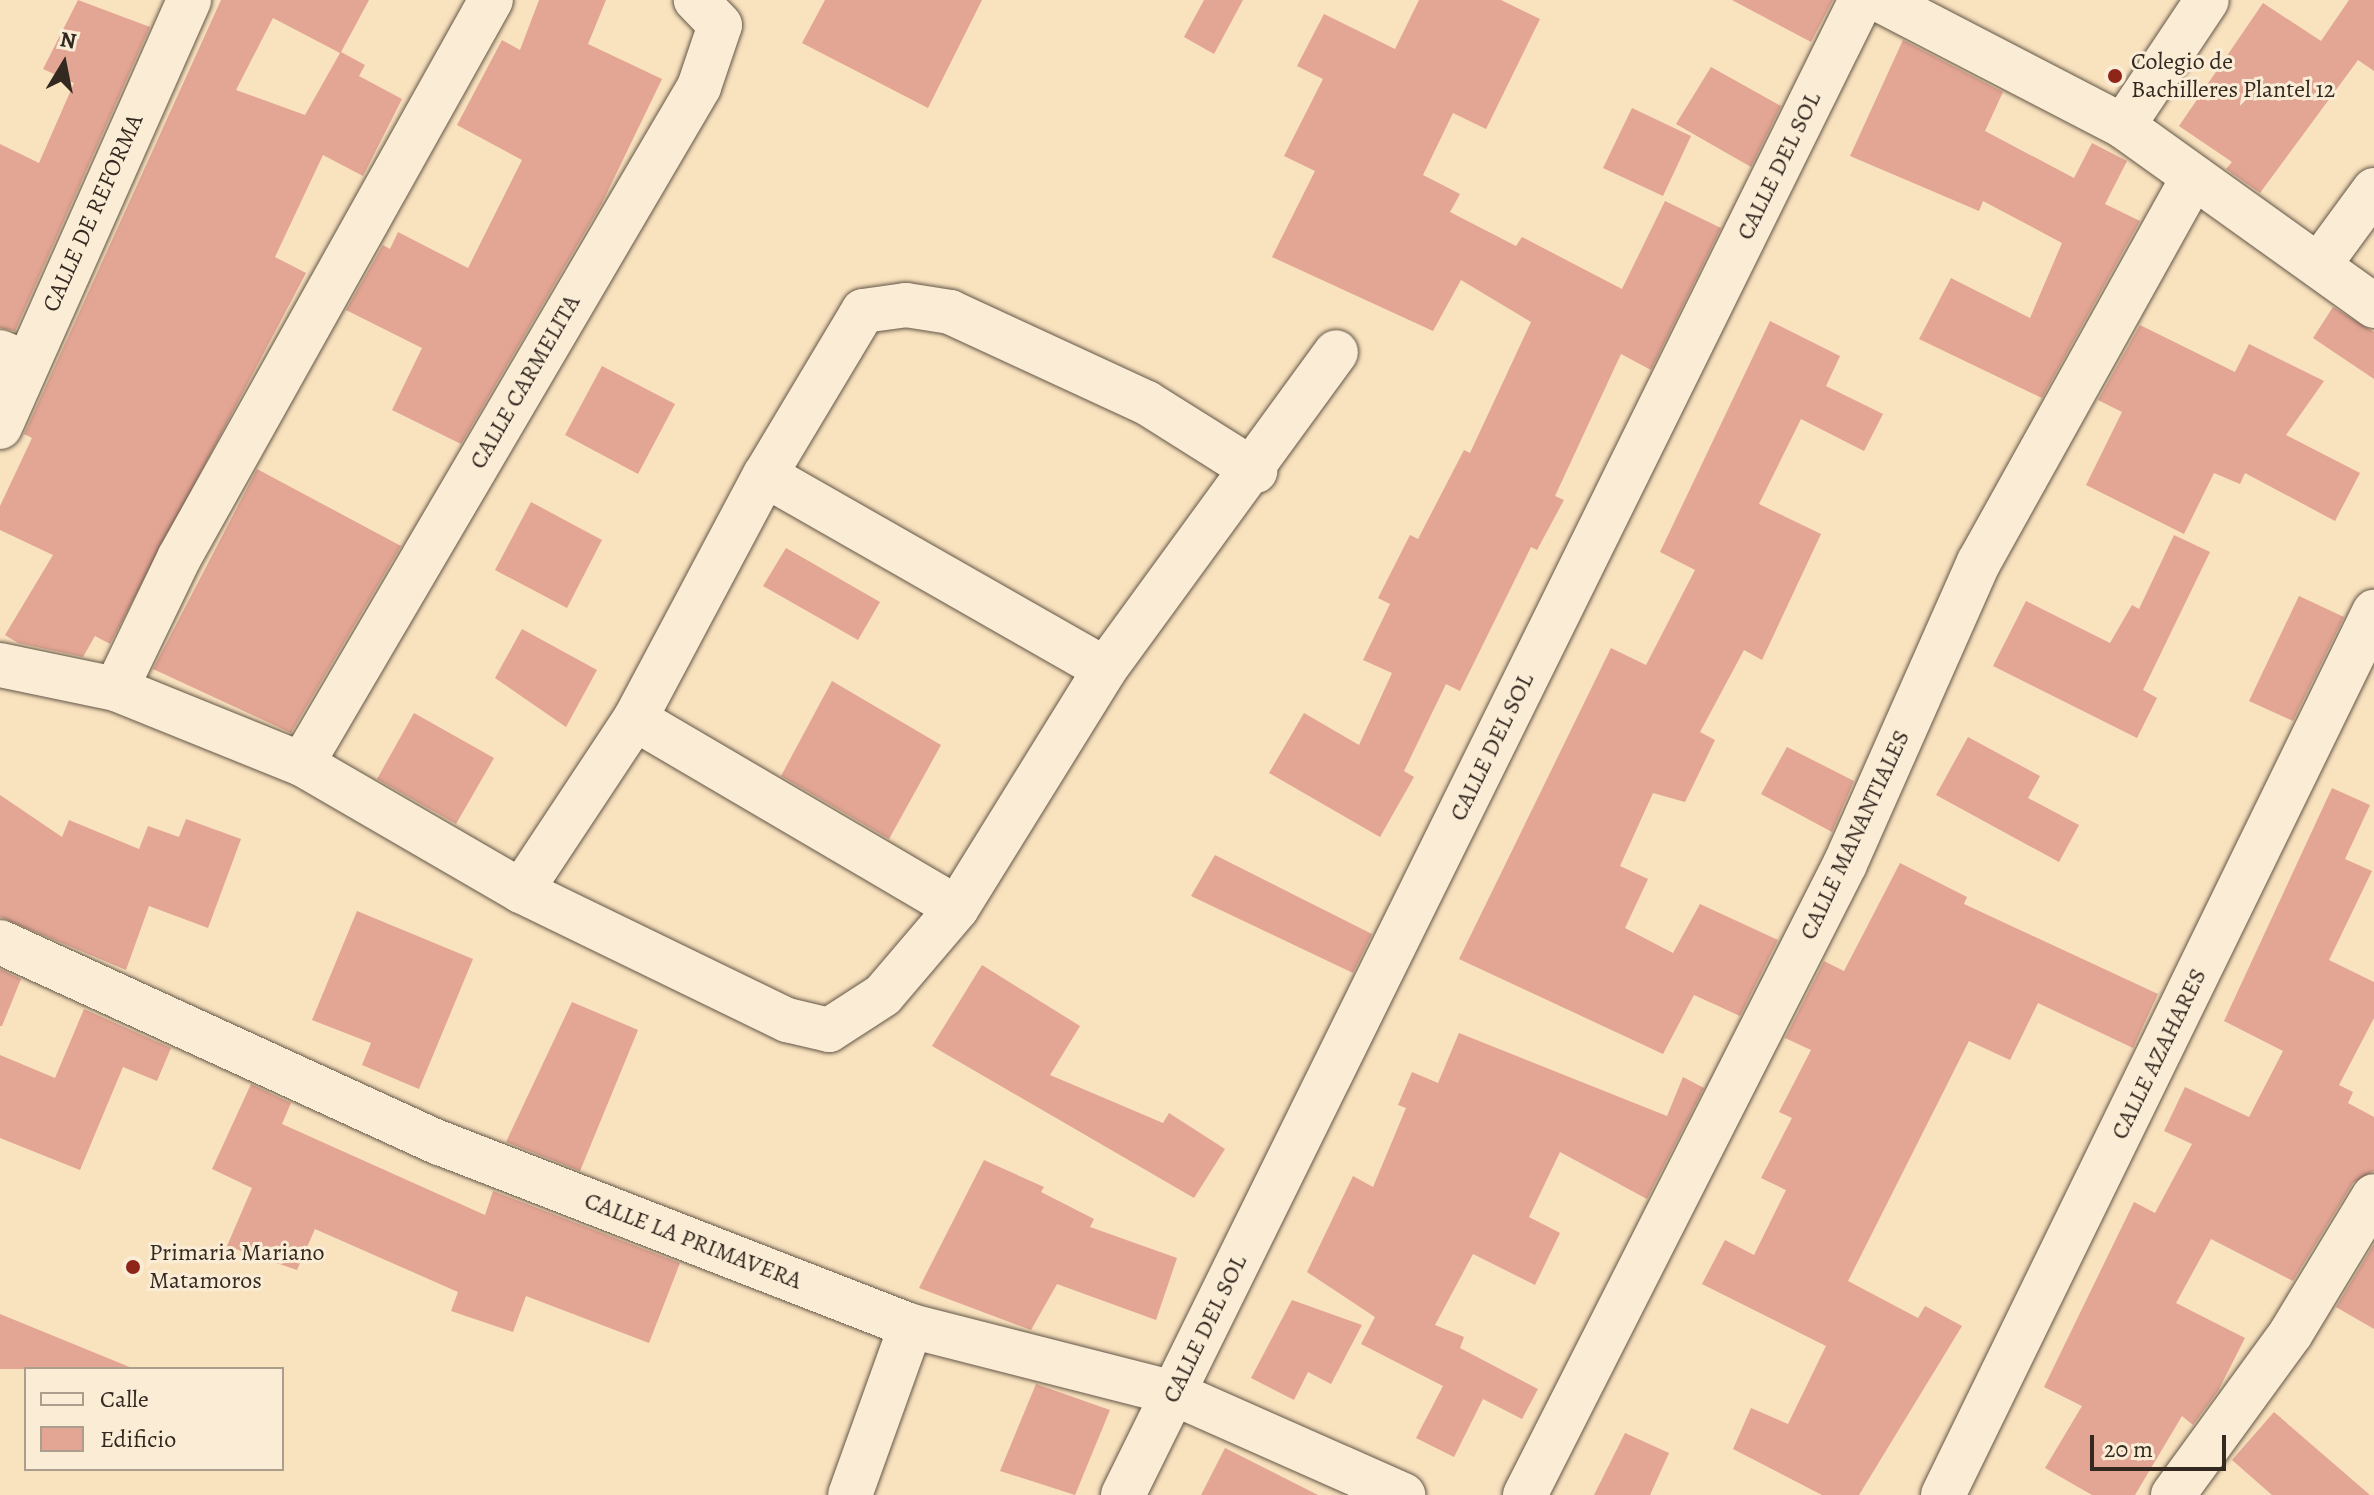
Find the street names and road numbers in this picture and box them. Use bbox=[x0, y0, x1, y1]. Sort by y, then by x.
street label: CALLE DEL SOL bbox=[1731, 87, 1827, 245]
street label: CALLE DE REFORMA bbox=[36, 110, 150, 316]
street label: CALLE CARMELITA bbox=[464, 290, 586, 474]
street label: CALLE DEL SOL bbox=[1444, 668, 1540, 826]
street label: CALLE MANANTIALES bbox=[1794, 726, 1916, 944]
street label: CALLE AZAHARES bbox=[2105, 964, 2213, 1144]
street label: CALLE LA PRIMAVERA bbox=[580, 1186, 806, 1296]
street label: CALLE DEL SOL bbox=[1157, 1250, 1253, 1408]

